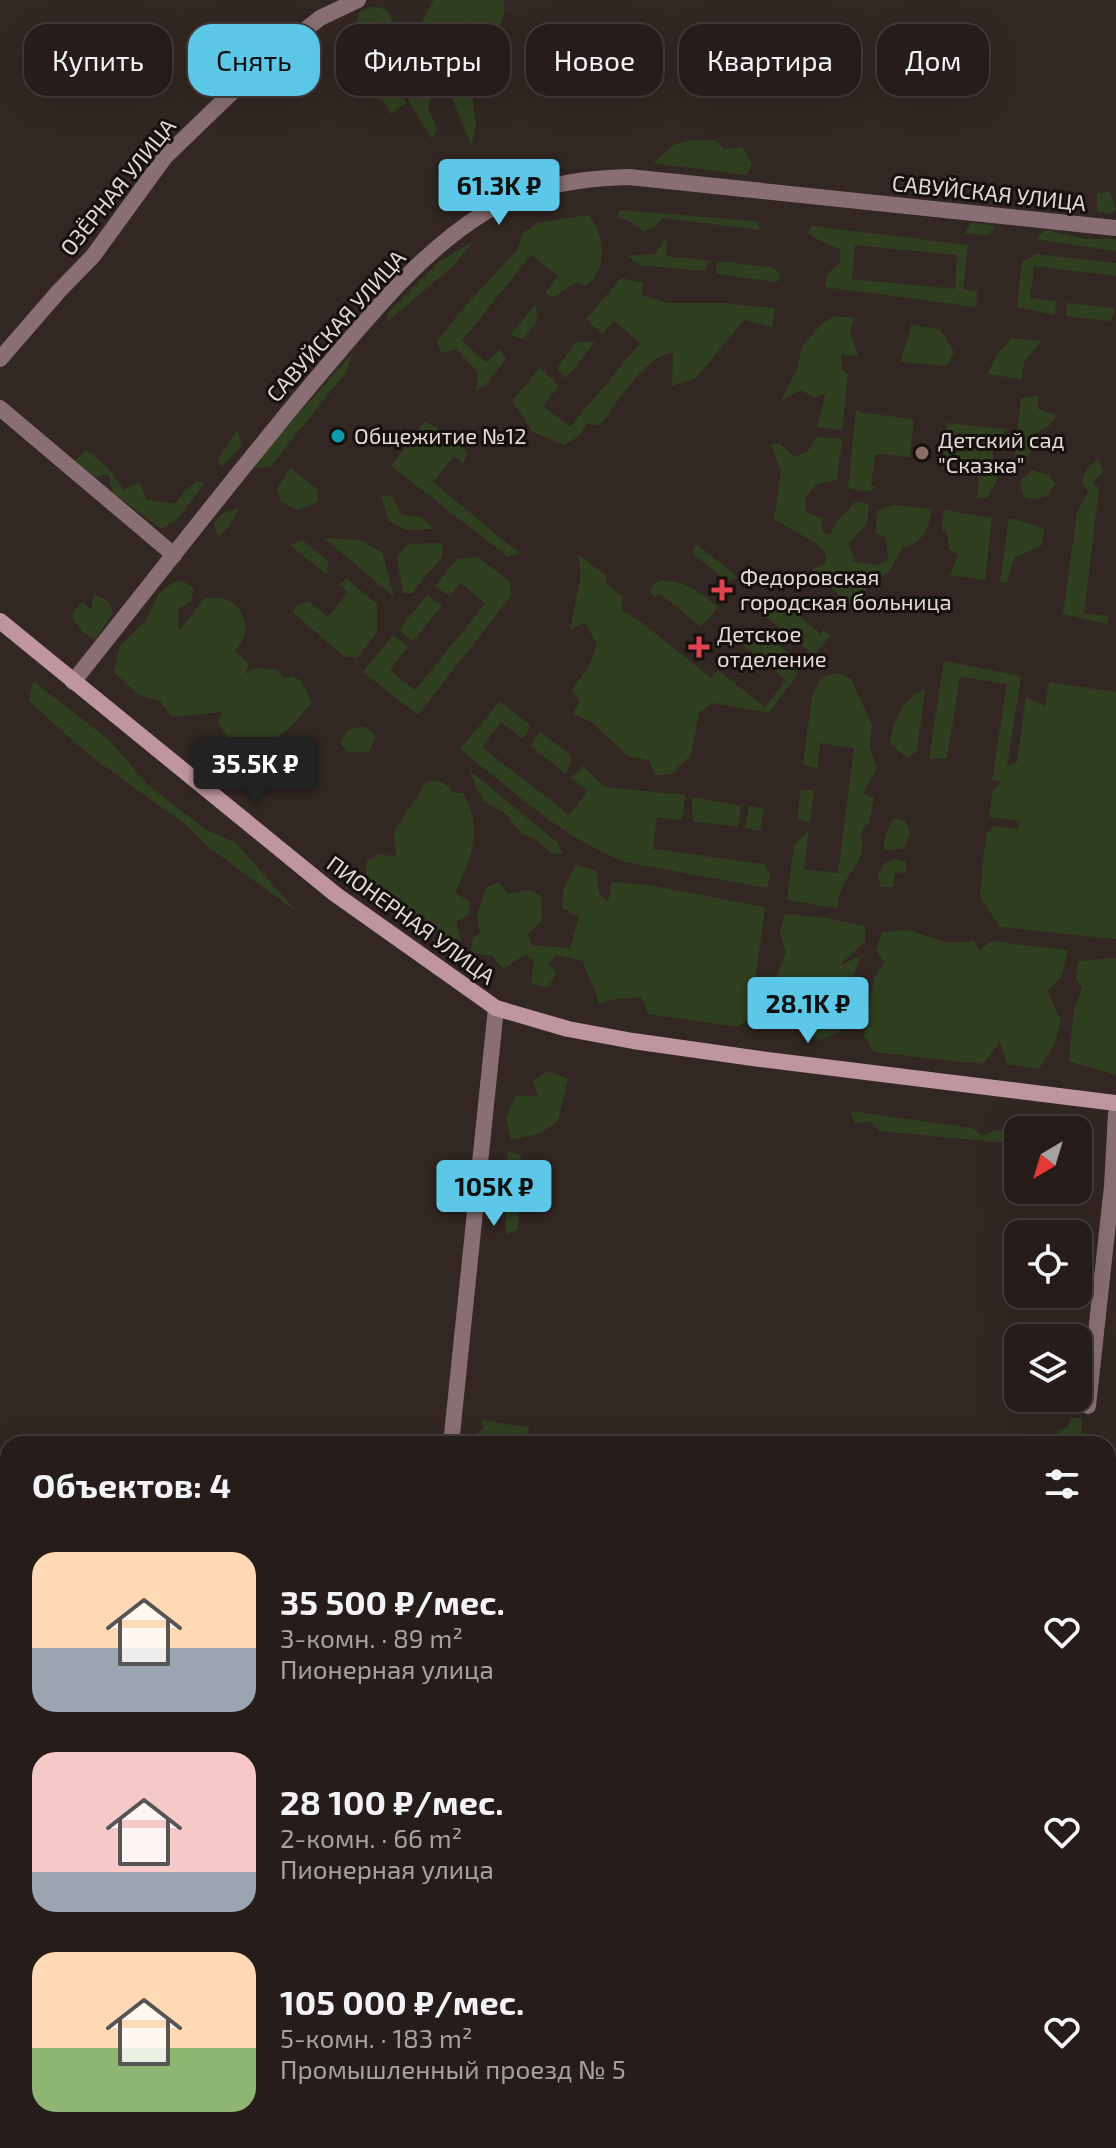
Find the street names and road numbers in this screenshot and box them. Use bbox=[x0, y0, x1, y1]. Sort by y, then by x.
street label: ОЗЁРНАЯ УЛИЦА bbox=[54, 112, 181, 260]
street label: САВУЙСКАЯ УЛИЦА bbox=[891, 169, 1088, 215]
street label: САВУЙСКАЯ УЛИЦА bbox=[260, 244, 410, 407]
street label: ПИОНЕРНАЯ УЛИЦА bbox=[323, 850, 501, 989]

